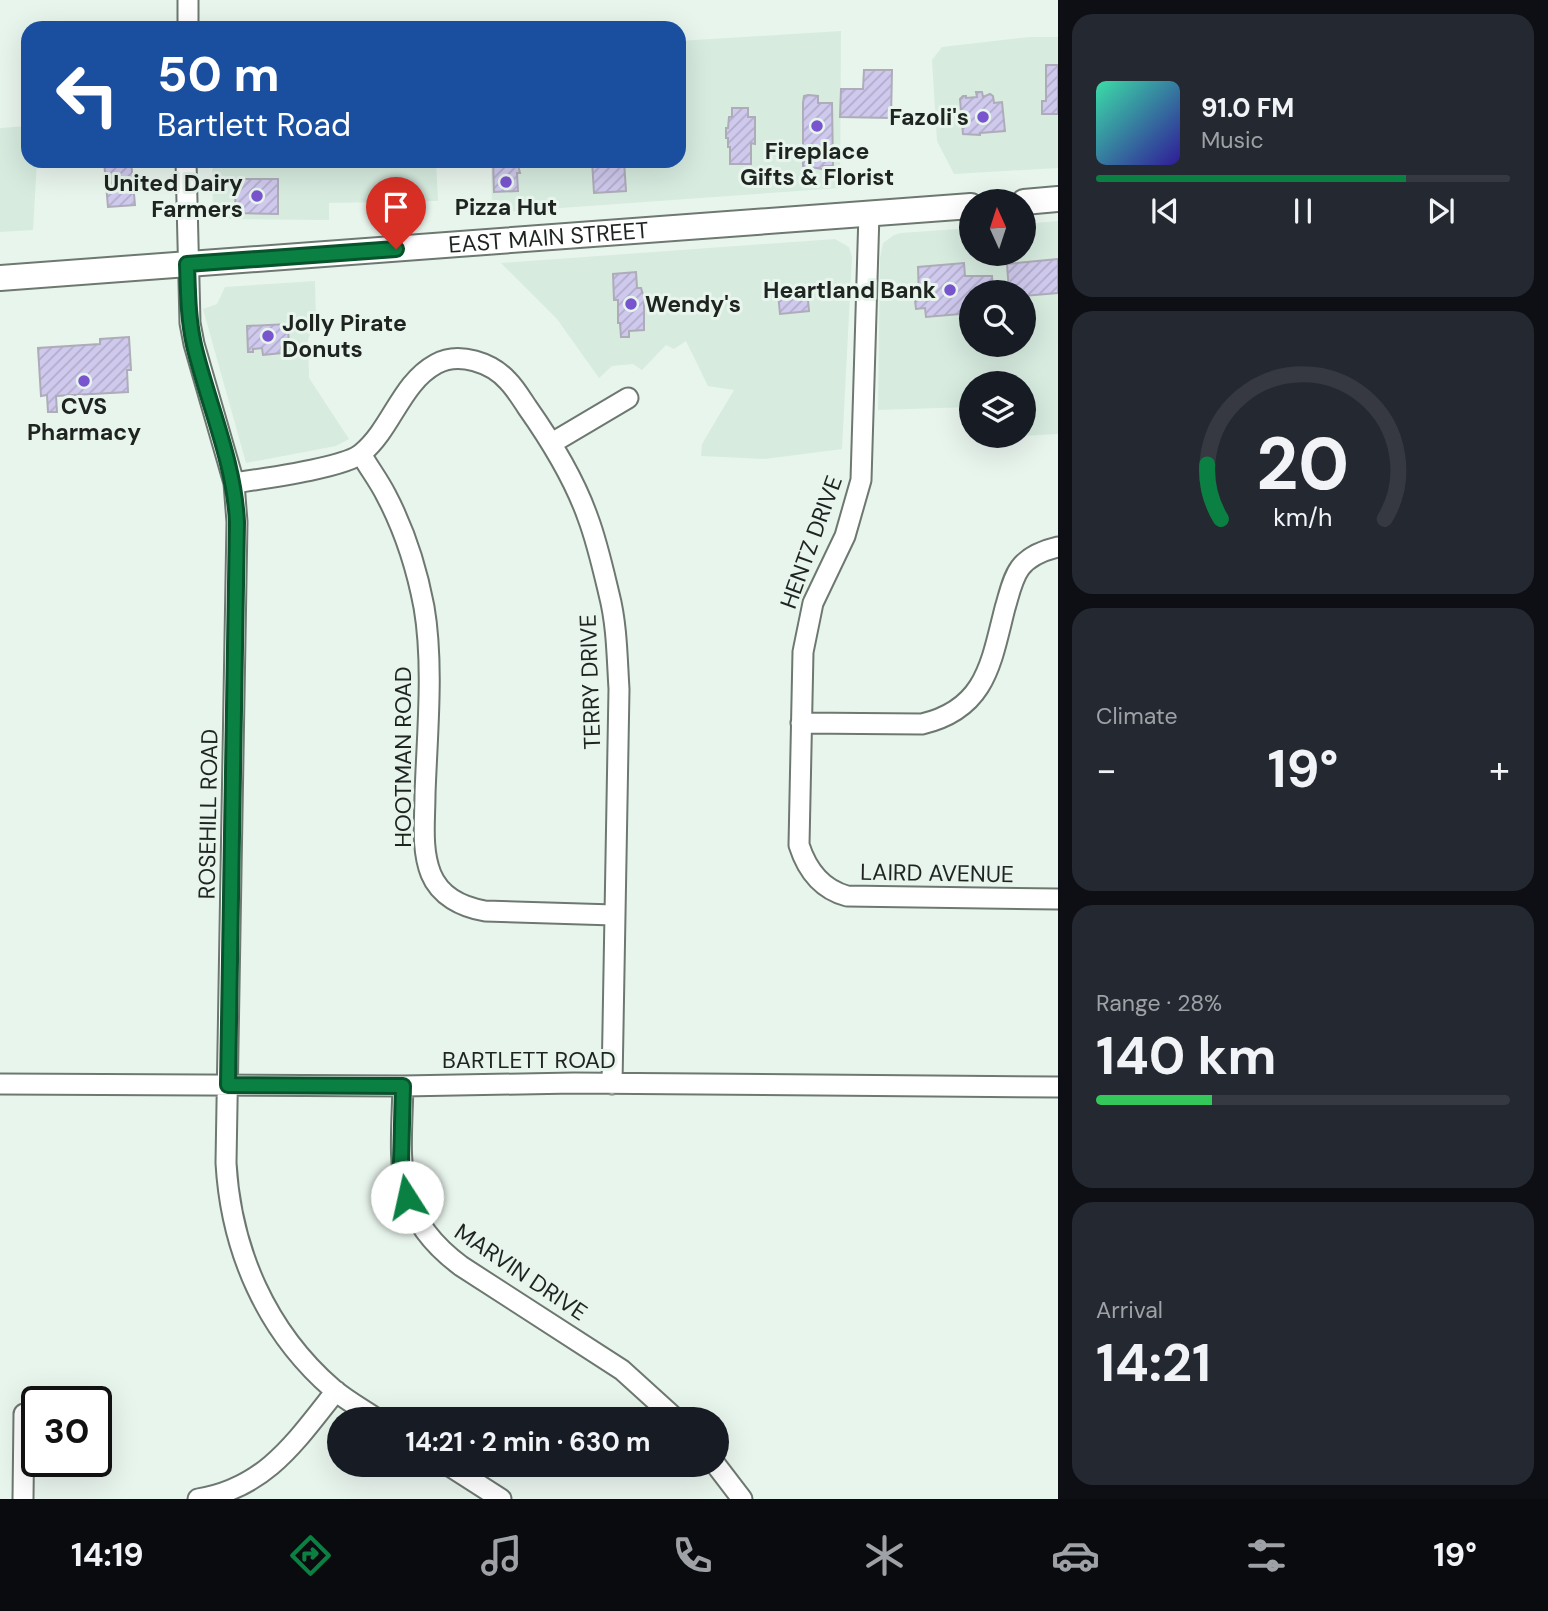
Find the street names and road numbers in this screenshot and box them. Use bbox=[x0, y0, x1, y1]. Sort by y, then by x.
street label: EAST MAIN STREET bbox=[447, 215, 650, 260]
street label: HENTZ DRIVE bbox=[773, 471, 849, 613]
street label: TERRY DRIVE bbox=[573, 614, 607, 750]
street label: HOOTMAN ROAD bbox=[388, 666, 418, 848]
street label: ROSEHILL ROAD bbox=[192, 728, 224, 900]
street label: LAIRD AVENUE bbox=[860, 857, 1014, 889]
street label: BARTLETT ROAD bbox=[442, 1045, 616, 1075]
street label: MARVIN DRIVE bbox=[449, 1217, 593, 1327]

